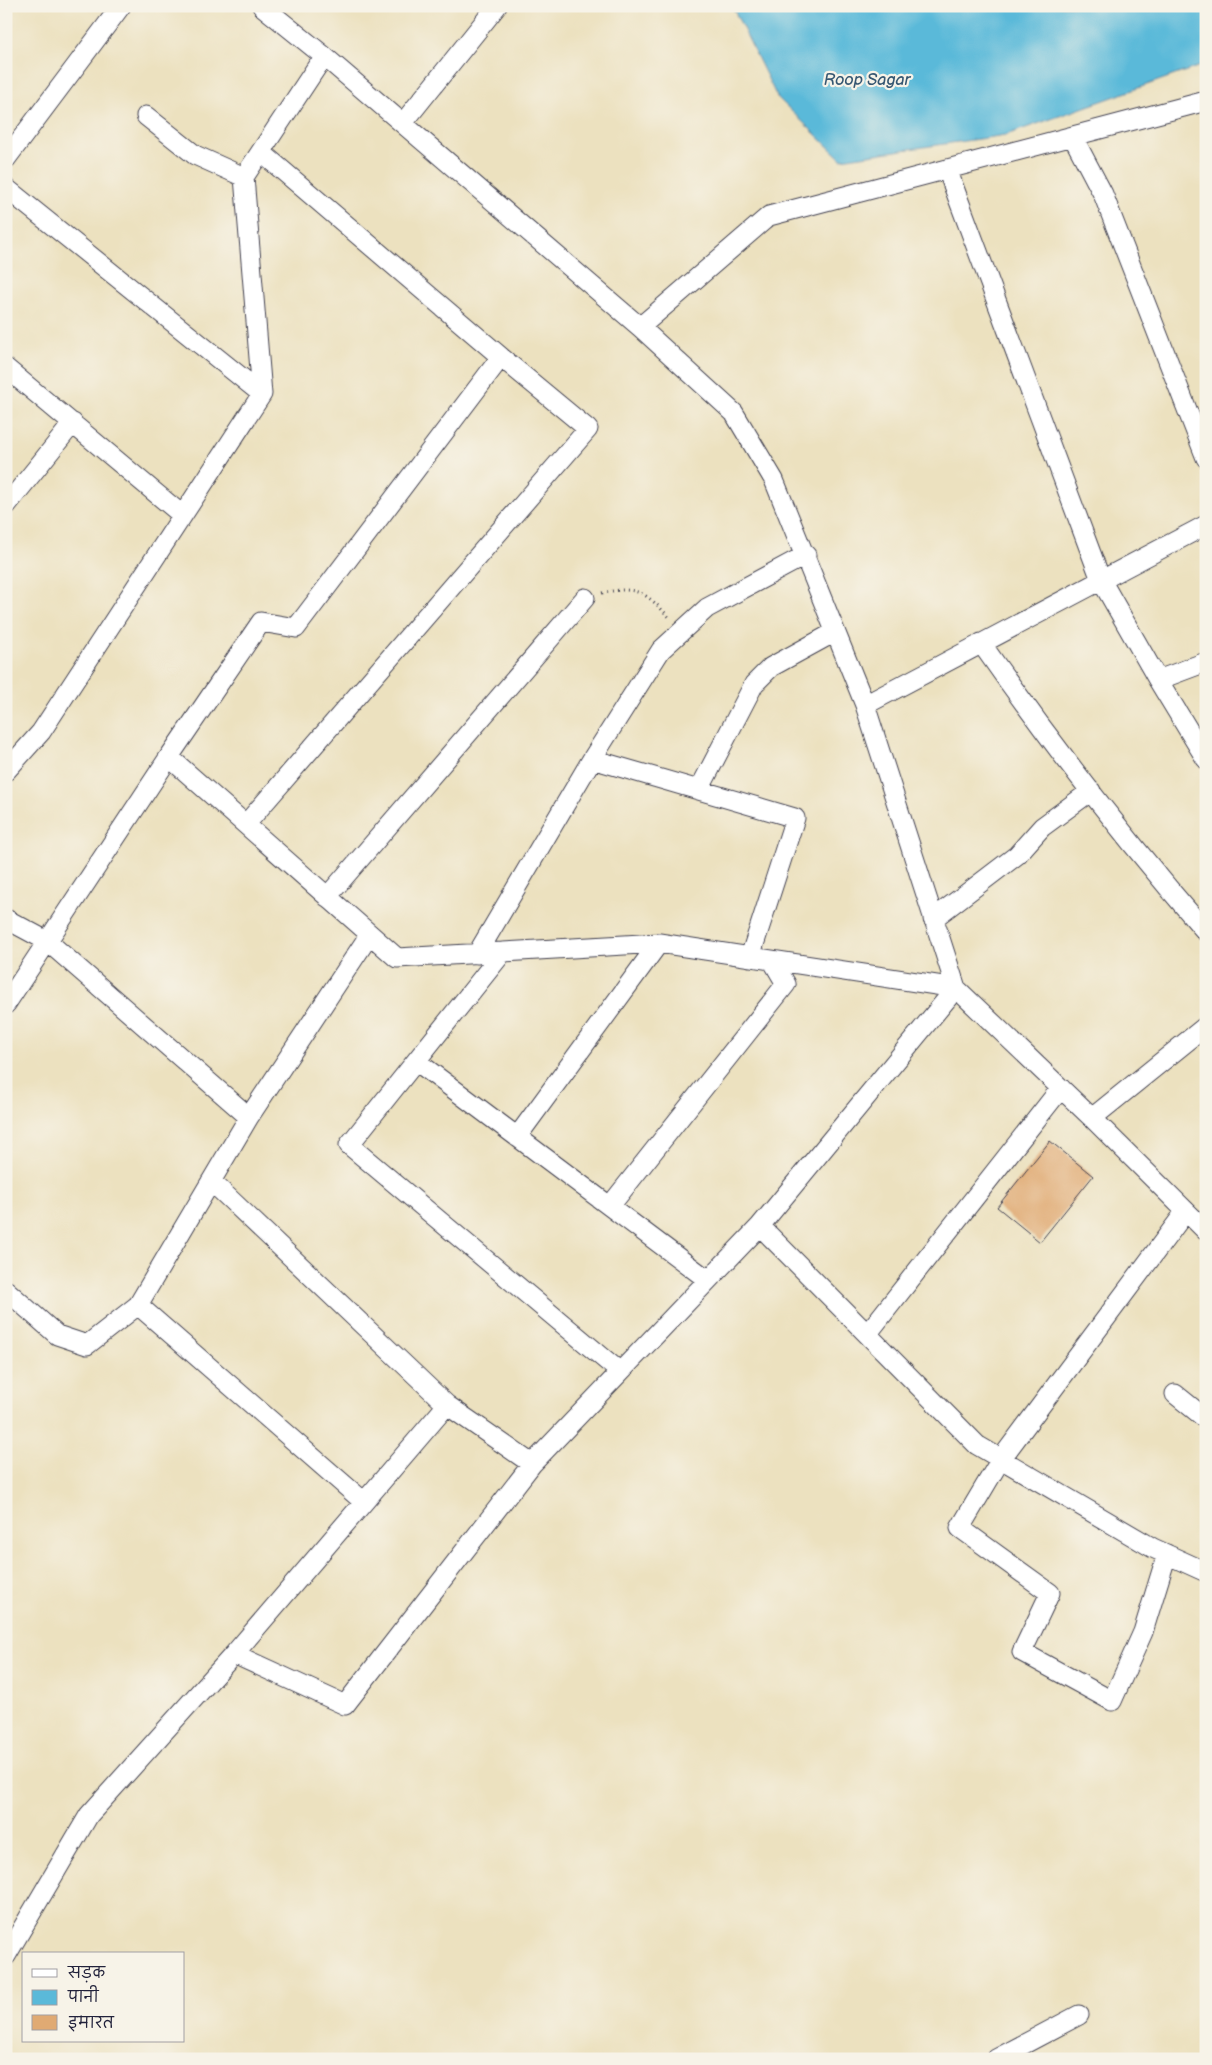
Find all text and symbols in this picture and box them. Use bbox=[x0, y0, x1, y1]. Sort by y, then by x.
water label: Roop Sagar bbox=[824, 71, 912, 90]
legend bbox=[22, 1952, 185, 2042]
text: सड़क bbox=[67, 1964, 106, 1983]
text: पानी bbox=[67, 1985, 100, 2007]
text: इमारत bbox=[68, 2014, 115, 2033]

